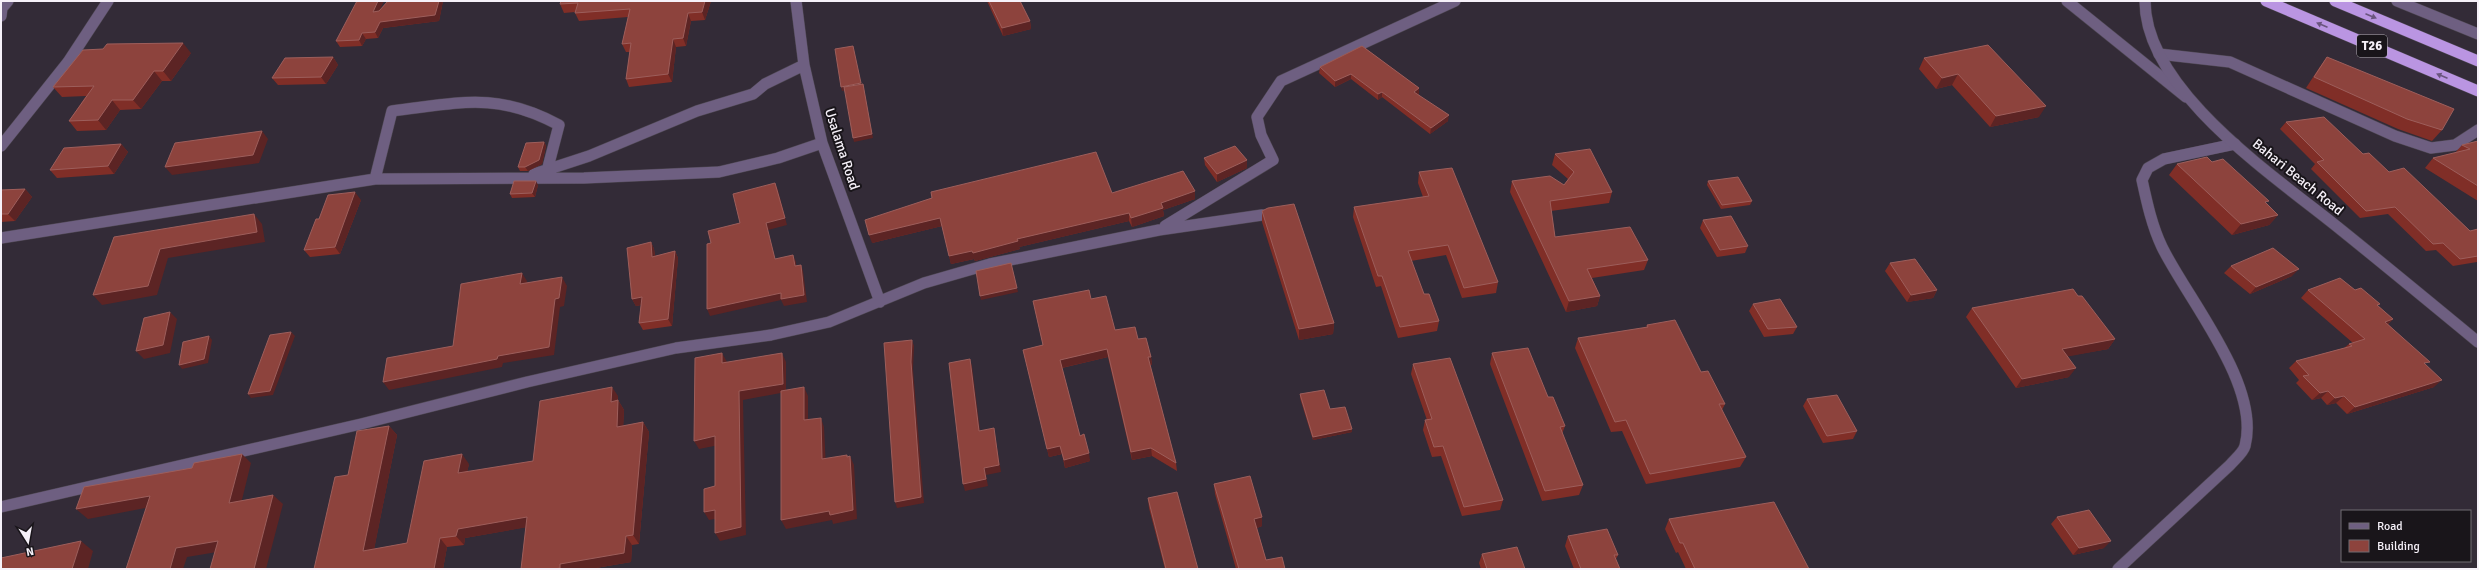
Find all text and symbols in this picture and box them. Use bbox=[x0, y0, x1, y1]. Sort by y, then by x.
one-way arrow bbox=[2365, 13, 2377, 19]
one-way arrow bbox=[2317, 22, 2328, 28]
road number: T26 bbox=[2357, 35, 2387, 57]
one-way arrow bbox=[2436, 72, 2448, 78]
street label: Usalama Road bbox=[821, 106, 863, 192]
street label: Bahari Beach Road bbox=[2249, 135, 2347, 219]
legend bbox=[2341, 510, 2471, 562]
text: Road bbox=[2377, 519, 2403, 534]
north arrow bbox=[8, 522, 48, 562]
text: Building bbox=[2377, 539, 2420, 554]
text: N bbox=[25, 544, 35, 558]

